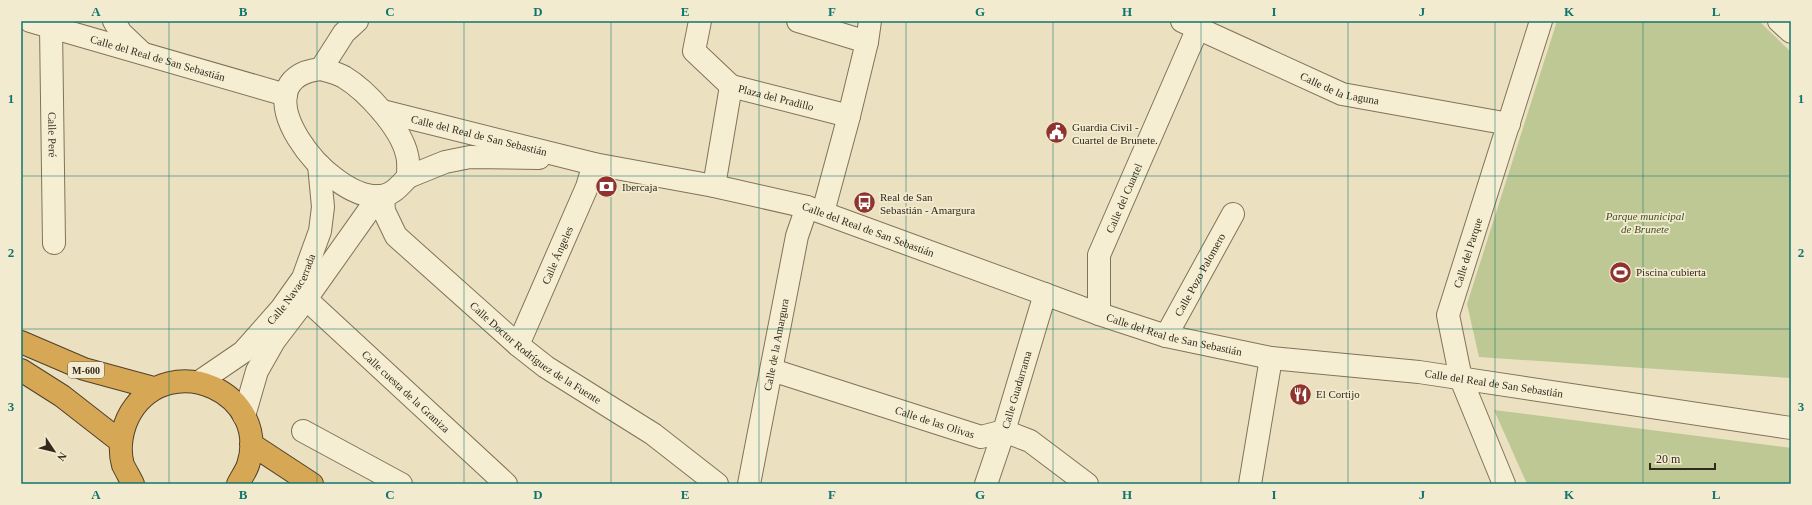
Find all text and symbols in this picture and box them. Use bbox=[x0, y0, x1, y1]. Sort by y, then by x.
text: A bbox=[91, 4, 101, 19]
text: B bbox=[239, 4, 248, 19]
text: C bbox=[385, 4, 395, 19]
text: D bbox=[533, 4, 543, 19]
text: E bbox=[681, 4, 689, 19]
text: F bbox=[828, 4, 836, 19]
text: G bbox=[975, 4, 985, 19]
text: H bbox=[1122, 4, 1132, 19]
text: I bbox=[1271, 4, 1277, 19]
text: J bbox=[1419, 4, 1426, 19]
text: K bbox=[1564, 4, 1575, 19]
text: L bbox=[1712, 4, 1721, 19]
street label: Calle del Real de San Sebastián bbox=[89, 33, 227, 83]
street label: Calle de la Laguna bbox=[1298, 70, 1380, 107]
street label: Plaza del Pradillo bbox=[737, 82, 816, 113]
text: 1 bbox=[8, 91, 14, 106]
text: 1 bbox=[1798, 91, 1804, 106]
street label: Calle Peré bbox=[46, 112, 59, 158]
street label: Calle del Real de San Sebastián bbox=[410, 112, 549, 158]
public building icon: Guardia Civil - Cuartel de Brunete. bbox=[1044, 120, 1070, 146]
place label: Guardia Civil - Cuartel de Brunete. bbox=[1072, 121, 1158, 146]
street label: Calle del Cuartel bbox=[1103, 162, 1144, 235]
bank icon: Ibercaja bbox=[593, 174, 619, 200]
place label: Ibercaja bbox=[622, 181, 658, 193]
bus stop icon: Real de San Sebastián - Amargura bbox=[852, 190, 878, 216]
place label: Real de San Sebastián - Amargura bbox=[880, 191, 975, 216]
street label: Calle del Real de San Sebastián bbox=[801, 200, 936, 259]
park label: Parque municipal de Brunete bbox=[1605, 210, 1684, 235]
street label: Calle del Parque bbox=[1451, 216, 1484, 289]
street label: Calle Ángeles bbox=[539, 224, 575, 286]
street label: Calle Pozo Palomero bbox=[1172, 231, 1228, 318]
text: 2 bbox=[8, 245, 14, 260]
text: 2 bbox=[1798, 245, 1804, 260]
street label: Calle Navacerrada bbox=[264, 252, 317, 327]
sports icon: Piscina cubierta bbox=[1607, 259, 1633, 285]
place label: Piscina cubierta bbox=[1636, 266, 1706, 278]
street label: Calle de la Amargura bbox=[761, 297, 791, 392]
street label: Calle Doctor Rodríguez de la Fuente bbox=[468, 299, 603, 406]
street label: Calle del Real de San Sebastián bbox=[1105, 311, 1244, 358]
street label: Calle cuesta de la Graniza bbox=[360, 348, 452, 435]
street label: Calle Guadarrama bbox=[999, 349, 1034, 430]
road number: M-600 bbox=[68, 362, 104, 378]
street label: Calle del Real de San Sebastián bbox=[1424, 367, 1564, 400]
restaurant icon: El Cortijo bbox=[1287, 381, 1313, 407]
place label: El Cortijo bbox=[1316, 388, 1360, 400]
text: 3 bbox=[8, 399, 15, 414]
text: 3 bbox=[1798, 399, 1805, 414]
street label: Calle de las Olivas bbox=[894, 404, 976, 441]
north arrow bbox=[34, 431, 74, 471]
scale bar bbox=[1650, 445, 1715, 471]
text: N bbox=[55, 450, 69, 463]
text: 20 m bbox=[1656, 452, 1681, 466]
text: A bbox=[91, 487, 101, 502]
text: B bbox=[239, 487, 248, 502]
text: C bbox=[385, 487, 395, 502]
text: D bbox=[533, 487, 543, 502]
text: E bbox=[681, 487, 689, 502]
text: F bbox=[828, 487, 836, 502]
text: G bbox=[975, 487, 985, 502]
text: H bbox=[1122, 487, 1132, 502]
text: I bbox=[1271, 487, 1277, 502]
text: J bbox=[1419, 487, 1426, 502]
text: K bbox=[1564, 487, 1575, 502]
text: L bbox=[1712, 487, 1721, 502]

